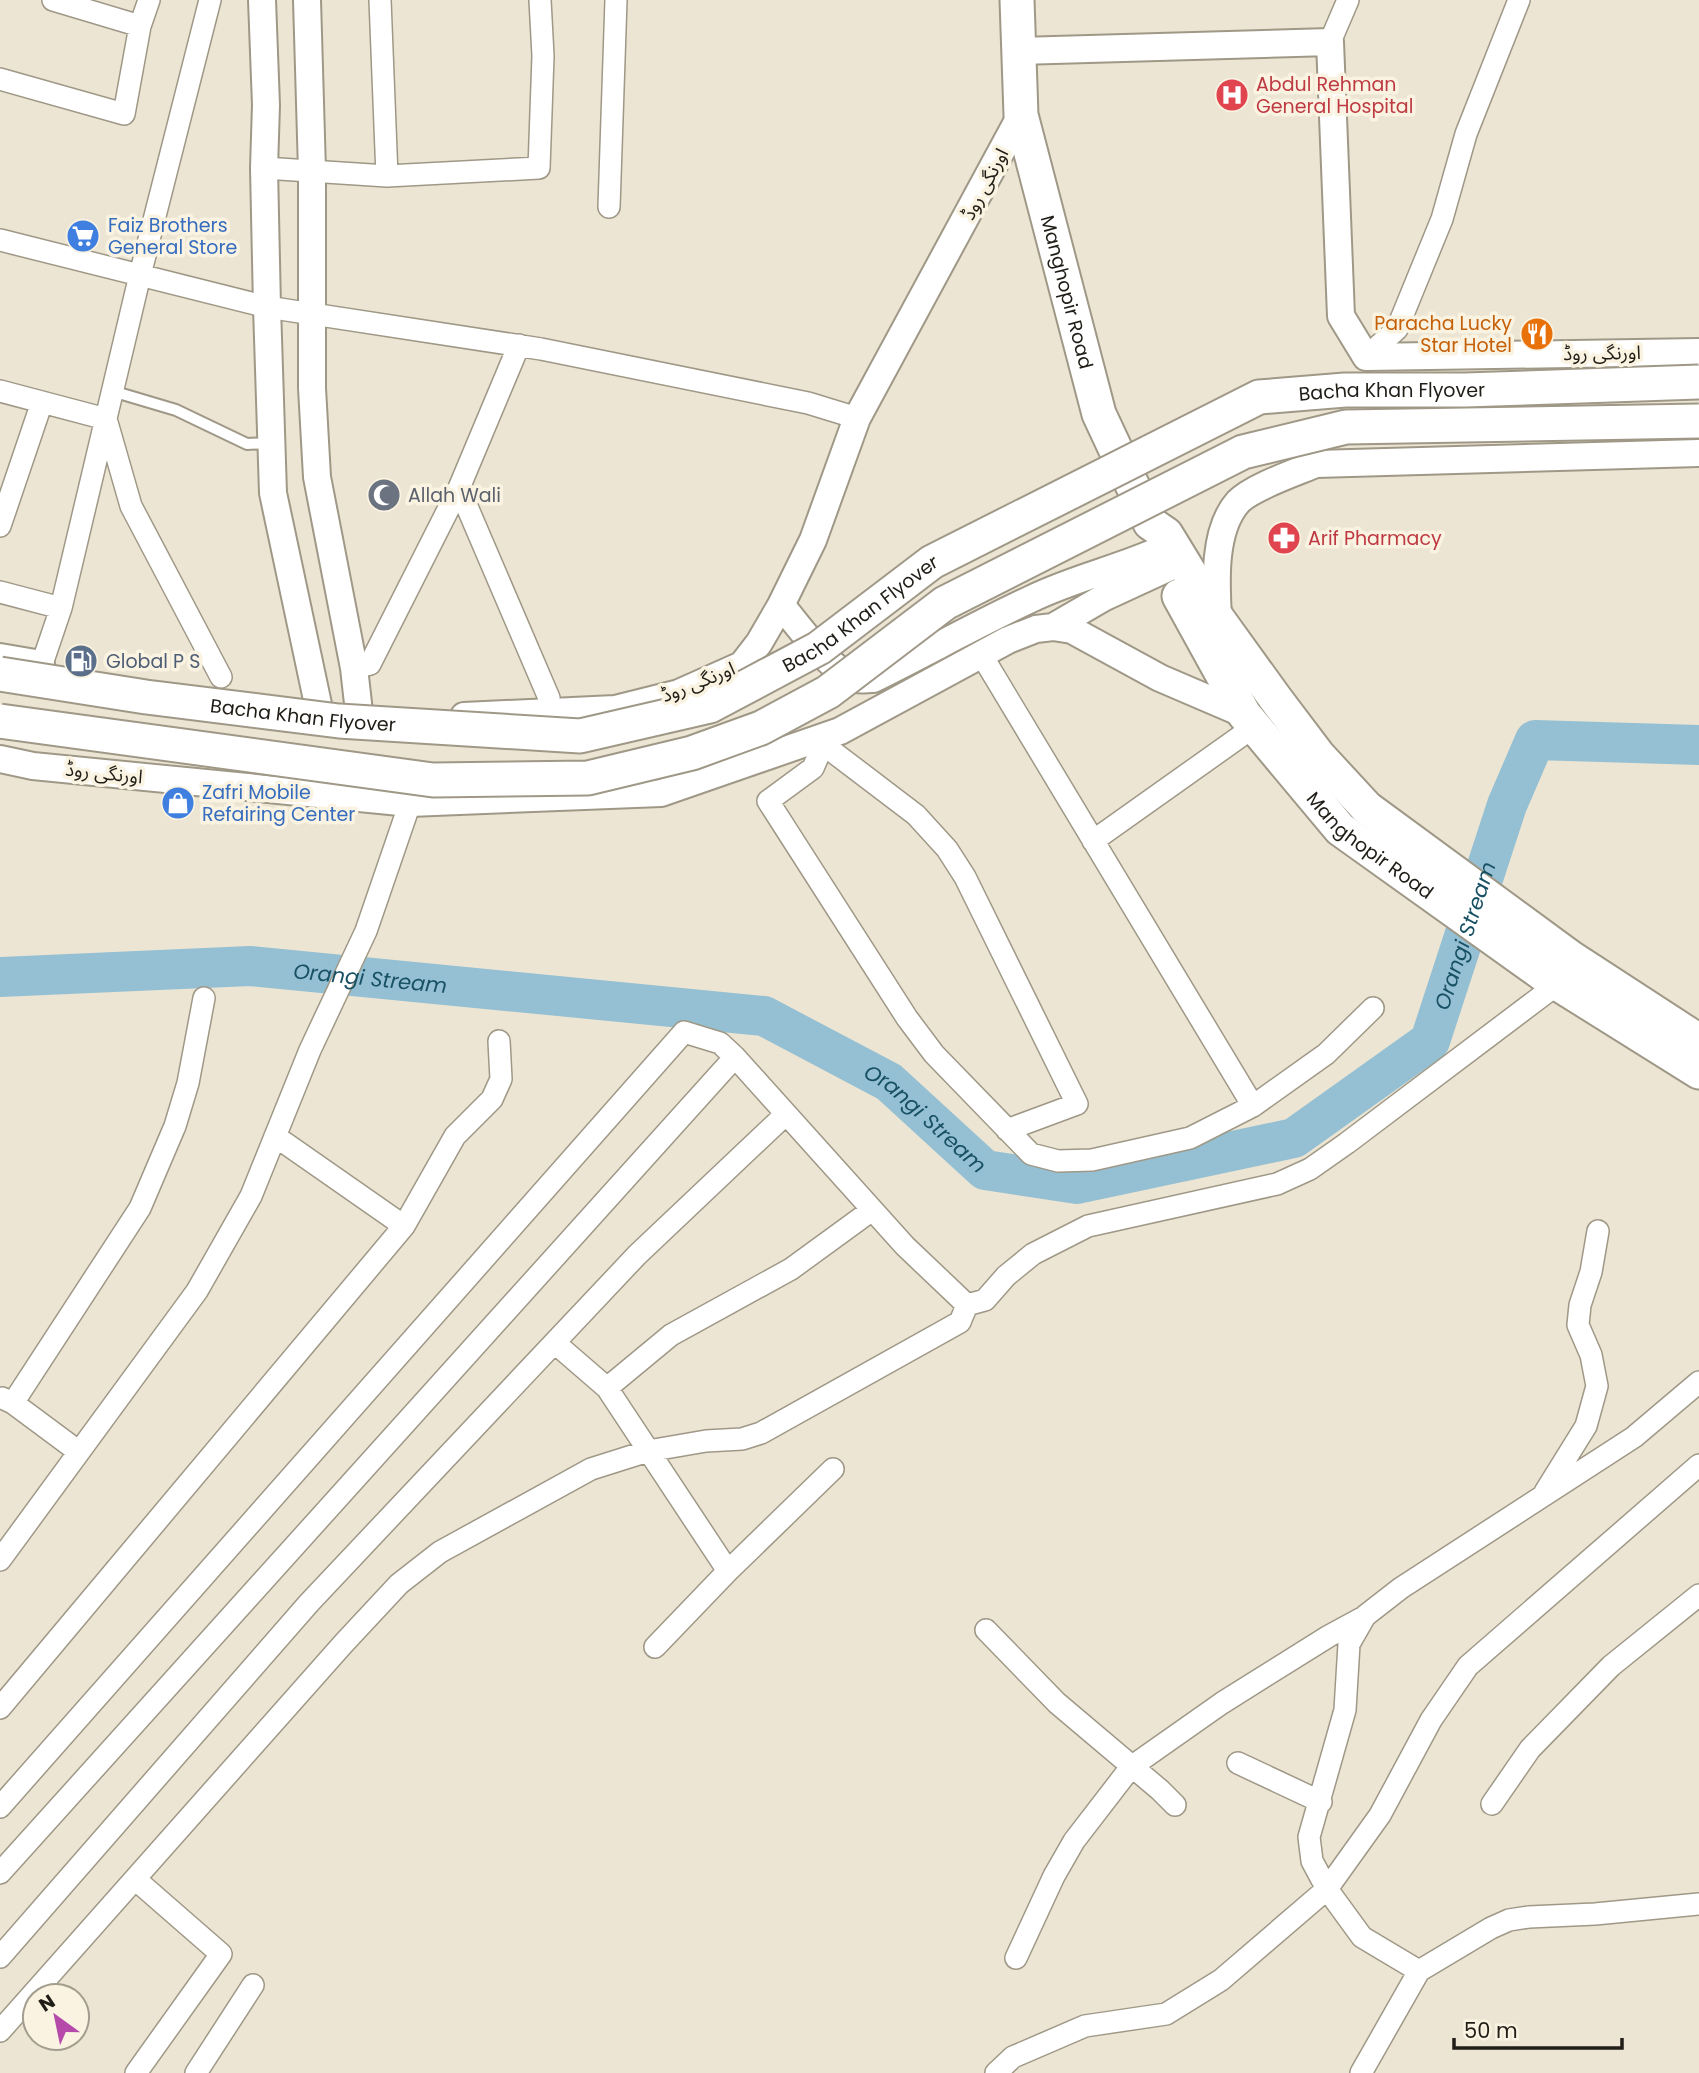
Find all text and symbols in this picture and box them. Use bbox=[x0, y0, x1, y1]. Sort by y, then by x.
place label: Abdul Rehman General Hospital bbox=[1256, 71, 1413, 120]
hospital icon: Abdul Rehman General Hospital bbox=[1213, 76, 1251, 114]
street label: اورنگی روڈ bbox=[955, 143, 1015, 225]
place label: Faiz Brothers General Store bbox=[108, 212, 237, 261]
street label: Manghopir Road bbox=[1034, 212, 1100, 372]
supermarket icon: Faiz Brothers General Store bbox=[64, 217, 102, 255]
place label: Paracha Lucky Star Hotel bbox=[1374, 310, 1512, 359]
restaurant icon: Paracha Lucky Star Hotel bbox=[1518, 315, 1556, 353]
street label: اورنگی روڈ bbox=[1563, 339, 1641, 367]
street label: Bacha Khan Flyover bbox=[1298, 376, 1486, 407]
mosque icon: Allah Wali bbox=[365, 476, 403, 514]
place label: Allah Wali bbox=[408, 482, 501, 509]
pharmacy icon: Arif Pharmacy bbox=[1265, 519, 1303, 557]
place label: Arif Pharmacy bbox=[1308, 525, 1442, 552]
street label: Bacha Khan Flyover bbox=[777, 548, 942, 679]
fuel station icon: Global P S bbox=[62, 642, 100, 680]
place label: Global P S bbox=[106, 648, 200, 675]
street label: اورنگی روڈ bbox=[657, 655, 739, 709]
street label: Bacha Khan Flyover bbox=[209, 692, 397, 738]
street label: اورنگی روڈ bbox=[64, 756, 144, 790]
place label: Zafri Mobile Refairing Center bbox=[202, 779, 355, 828]
shop icon: Zafri Mobile Refairing Center bbox=[159, 784, 197, 822]
street label: Manghopir Road bbox=[1301, 785, 1439, 905]
water label: Orangi Stream bbox=[1427, 858, 1502, 1013]
water label: Orangi Stream bbox=[292, 956, 448, 1000]
water label: Orangi Stream bbox=[859, 1057, 993, 1179]
north arrow bbox=[21, 1982, 91, 2052]
text: N bbox=[34, 1988, 60, 2018]
scale bar bbox=[1454, 2007, 1622, 2050]
text: 50 m bbox=[1464, 2016, 1518, 2045]

